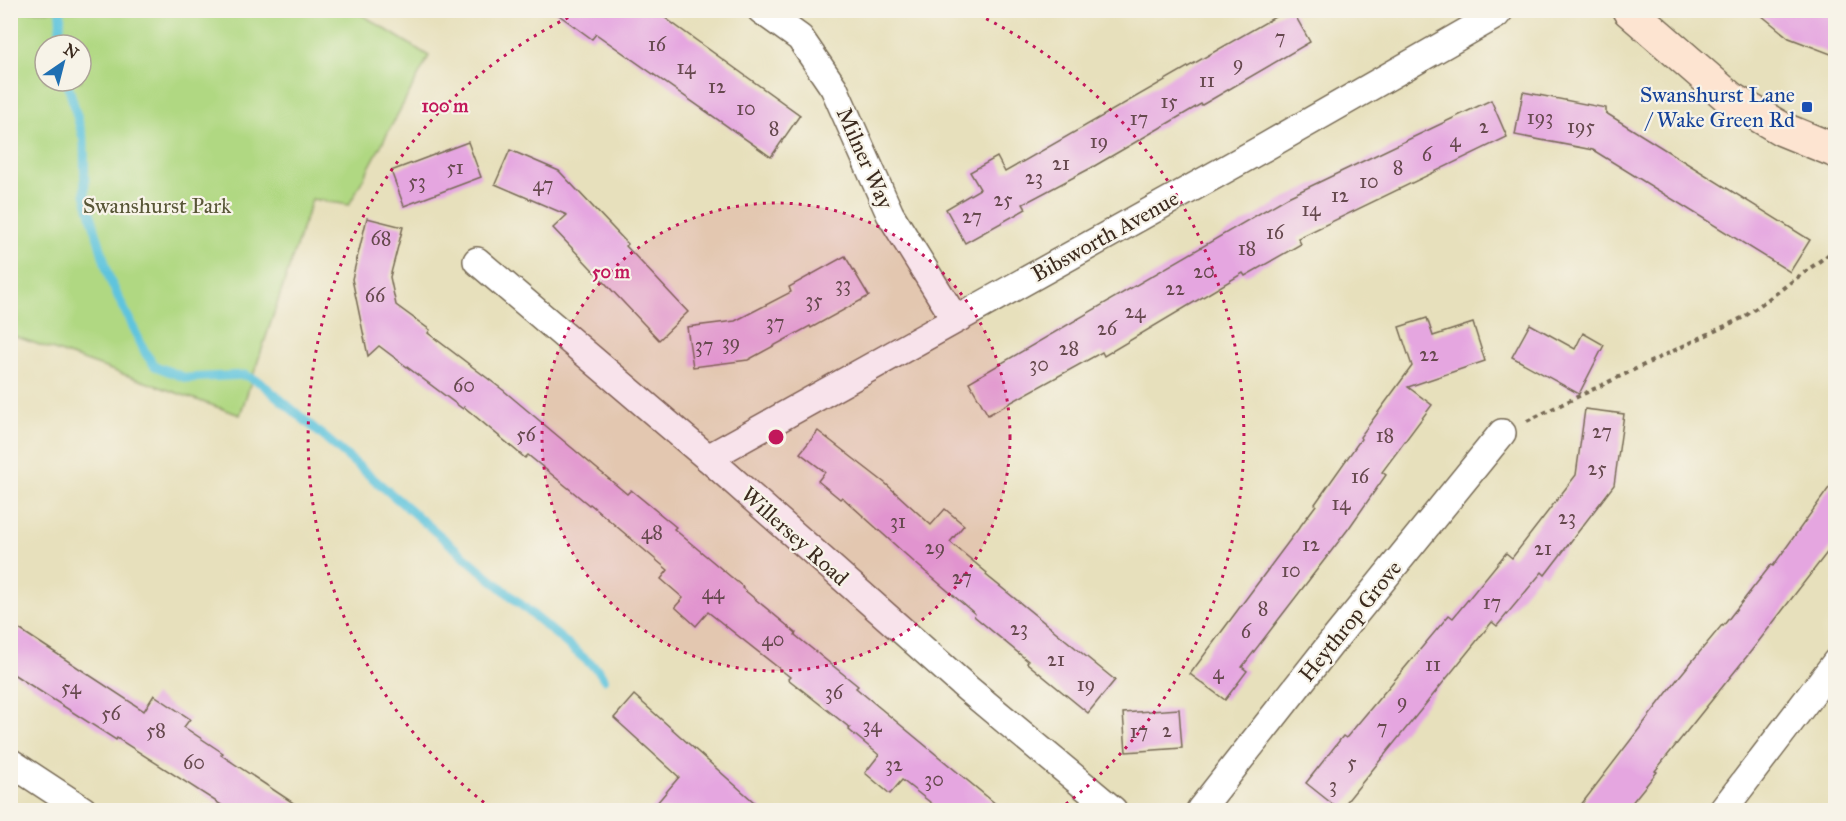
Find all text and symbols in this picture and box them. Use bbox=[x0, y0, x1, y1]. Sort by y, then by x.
house number: 7 bbox=[1275, 25, 1285, 49]
house number: 16 bbox=[648, 32, 667, 56]
north arrow bbox=[33, 33, 93, 93]
text: N bbox=[60, 39, 83, 63]
house number: 9 bbox=[1233, 51, 1243, 75]
house number: 14 bbox=[676, 55, 696, 79]
house number: 11 bbox=[1199, 68, 1215, 92]
house number: 12 bbox=[708, 74, 726, 98]
place label: Swanshurst Lane / Wake Green Rd bbox=[1640, 81, 1795, 133]
house number: 15 bbox=[1160, 89, 1178, 113]
text: 100 m bbox=[422, 95, 469, 117]
house number: 10 bbox=[736, 96, 756, 120]
marker: Swanshurst Lane / Wake Green Rd bbox=[1800, 100, 1814, 114]
street label: Milner Way bbox=[831, 103, 900, 213]
house number: 193 bbox=[1527, 105, 1553, 129]
house number: 17 bbox=[1130, 106, 1148, 130]
house number: 2 bbox=[1479, 114, 1489, 138]
house number: 195 bbox=[1567, 114, 1595, 138]
house number: 8 bbox=[769, 116, 779, 140]
house number: 4 bbox=[1449, 128, 1461, 152]
house number: 19 bbox=[1090, 129, 1108, 153]
house number: 6 bbox=[1422, 142, 1433, 166]
house number: 21 bbox=[1052, 151, 1070, 175]
house number: 51 bbox=[446, 155, 464, 179]
house number: 8 bbox=[1393, 155, 1403, 179]
house number: 23 bbox=[1025, 165, 1043, 189]
house number: 53 bbox=[408, 169, 426, 193]
house number: 10 bbox=[1359, 169, 1379, 193]
house number: 47 bbox=[533, 172, 553, 196]
house number: 12 bbox=[1331, 183, 1349, 207]
street label: Bibsworth Avenue bbox=[1027, 185, 1183, 287]
house number: 25 bbox=[993, 187, 1013, 211]
park label: Swanshurst Park bbox=[83, 192, 232, 219]
house number: 14 bbox=[1301, 197, 1321, 221]
house number: 27 bbox=[962, 204, 982, 228]
house number: 16 bbox=[1266, 220, 1285, 244]
house number: 68 bbox=[371, 226, 391, 250]
house number: 18 bbox=[1238, 236, 1256, 260]
house number: 20 bbox=[1193, 259, 1215, 283]
text: 50 m bbox=[592, 261, 631, 283]
house number: 33 bbox=[835, 272, 851, 296]
house number: 22 bbox=[1165, 276, 1185, 300]
house number: 66 bbox=[365, 283, 386, 307]
house number: 35 bbox=[805, 288, 823, 312]
house number: 24 bbox=[1124, 299, 1146, 323]
house number: 37 bbox=[766, 310, 784, 334]
house number: 26 bbox=[1097, 316, 1118, 340]
house number: 39 bbox=[722, 330, 740, 354]
house number: 37 bbox=[695, 333, 713, 357]
house number: 28 bbox=[1059, 336, 1079, 360]
house number: 22 bbox=[1419, 342, 1439, 366]
house number: 30 bbox=[1029, 352, 1049, 376]
house number: 60 bbox=[453, 373, 475, 397]
house number: 27 bbox=[1592, 419, 1612, 443]
house number: 56 bbox=[516, 422, 537, 446]
house number: 18 bbox=[1376, 423, 1394, 447]
centre of rings bbox=[766, 427, 786, 447]
house number: 25 bbox=[1587, 456, 1607, 480]
house number: 16 bbox=[1351, 464, 1370, 488]
street label: Willersey Road bbox=[736, 481, 854, 591]
house number: 14 bbox=[1331, 491, 1351, 515]
house number: 23 bbox=[1558, 505, 1576, 529]
house number: 31 bbox=[890, 509, 906, 533]
house number: 48 bbox=[641, 520, 663, 544]
house number: 12 bbox=[1302, 532, 1320, 556]
house number: 29 bbox=[925, 535, 945, 559]
house number: 21 bbox=[1534, 536, 1552, 560]
street label: Heythrop Grove bbox=[1293, 555, 1407, 687]
house number: 10 bbox=[1281, 558, 1301, 582]
house number: 27 bbox=[952, 565, 972, 589]
house number: 44 bbox=[702, 580, 725, 604]
house number: 17 bbox=[1483, 590, 1501, 614]
house number: 8 bbox=[1258, 596, 1268, 620]
house number: 23 bbox=[1010, 616, 1028, 640]
house number: 6 bbox=[1241, 619, 1252, 643]
house number: 40 bbox=[762, 627, 784, 651]
house number: 21 bbox=[1047, 647, 1065, 671]
house number: 11 bbox=[1425, 652, 1441, 676]
house number: 4 bbox=[1212, 660, 1224, 684]
house number: 19 bbox=[1077, 672, 1095, 696]
house number: 54 bbox=[61, 675, 82, 699]
house number: 36 bbox=[825, 680, 844, 704]
house number: 9 bbox=[1397, 689, 1407, 713]
house number: 56 bbox=[101, 701, 122, 725]
house number: 34 bbox=[862, 713, 882, 737]
house number: 7 bbox=[1377, 715, 1387, 739]
house number: 58 bbox=[146, 718, 166, 742]
house number: 2 bbox=[1162, 718, 1172, 742]
house number: 17 bbox=[1130, 719, 1148, 743]
house number: 60 bbox=[183, 750, 205, 774]
house number: 5 bbox=[1347, 750, 1357, 774]
house number: 32 bbox=[885, 752, 903, 776]
house number: 30 bbox=[924, 767, 944, 791]
house number: 3 bbox=[1329, 773, 1337, 797]

